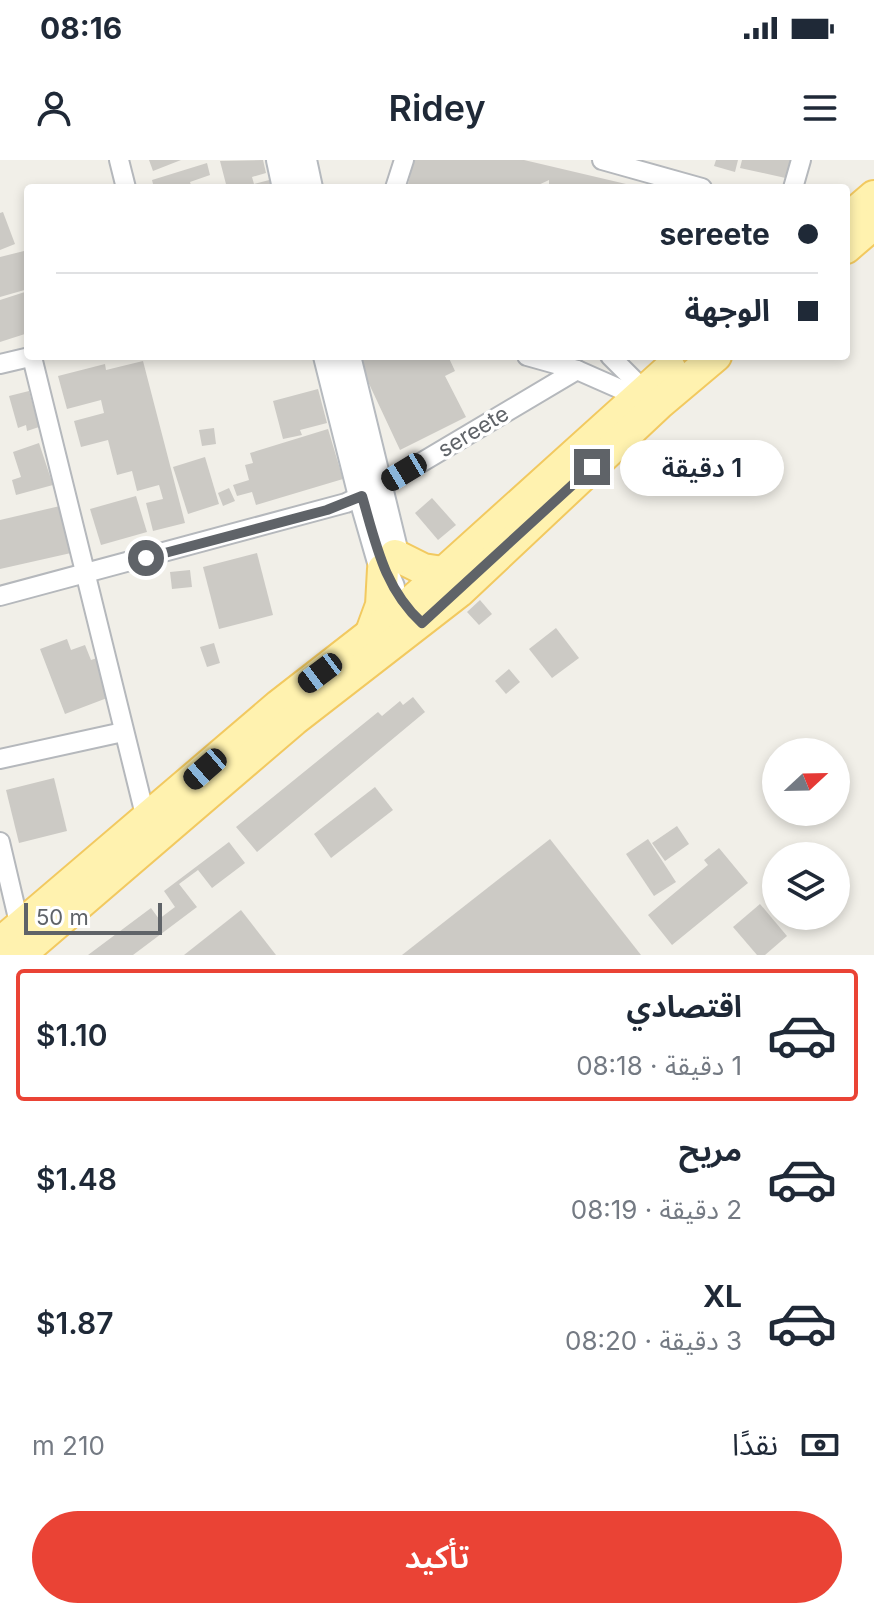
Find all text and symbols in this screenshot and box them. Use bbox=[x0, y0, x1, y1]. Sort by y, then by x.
text: 08:16 bbox=[40, 10, 122, 46]
icon: person bbox=[32, 86, 76, 130]
text: Ridey bbox=[388, 86, 486, 130]
icon: menu bbox=[798, 86, 842, 130]
text: sereete bbox=[660, 216, 770, 252]
text: الوجهة bbox=[685, 292, 770, 328]
street label: sereete bbox=[433, 400, 513, 462]
callout: 1 دقيقة bbox=[620, 439, 784, 495]
car bbox=[377, 449, 431, 495]
route end bbox=[574, 449, 610, 485]
text: 1 دقيقة bbox=[662, 452, 742, 483]
route start bbox=[128, 540, 164, 576]
car bbox=[294, 649, 346, 697]
north arrow bbox=[762, 738, 850, 826]
map controls bbox=[762, 738, 850, 930]
car bbox=[179, 744, 231, 794]
button: layers bbox=[762, 842, 850, 930]
scale bar bbox=[24, 899, 162, 935]
text: 50 m bbox=[36, 904, 89, 930]
text: اقتصادي bbox=[627, 988, 742, 1024]
icon: car bbox=[766, 999, 838, 1071]
text: $1.10 bbox=[36, 1017, 108, 1053]
text: 1 دقيقة · 08:18 bbox=[576, 1050, 742, 1081]
text: مريح bbox=[679, 1132, 742, 1168]
icon: car bbox=[766, 1143, 838, 1215]
text: $1.48 bbox=[36, 1161, 117, 1197]
text: 2 دقيقة · 08:19 bbox=[571, 1194, 742, 1225]
text: XL bbox=[703, 1278, 742, 1314]
icon: car bbox=[766, 1287, 838, 1359]
text: $1.87 bbox=[36, 1305, 113, 1341]
text: 3 دقيقة · 08:20 bbox=[565, 1325, 742, 1356]
icon: cash bbox=[798, 1423, 842, 1467]
text: نقدًا bbox=[732, 1426, 778, 1462]
text: 210 m bbox=[32, 1430, 105, 1461]
button: تأكيد bbox=[32, 1511, 842, 1603]

